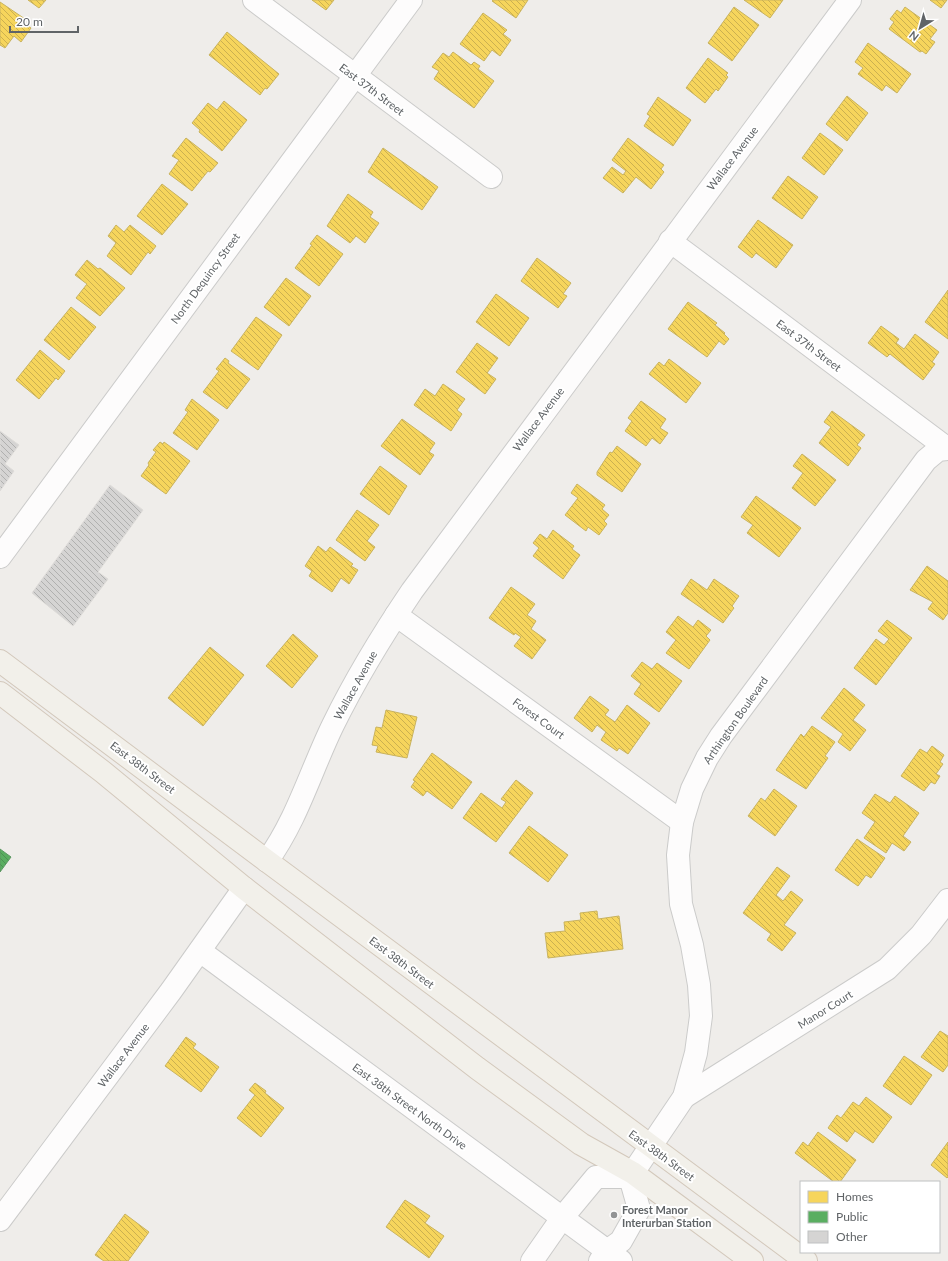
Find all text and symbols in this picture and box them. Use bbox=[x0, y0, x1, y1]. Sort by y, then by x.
scale bar bbox=[10, 8, 78, 34]
north arrow bbox=[900, 8, 940, 48]
text: 20 m bbox=[16, 14, 43, 29]
text: N bbox=[906, 29, 921, 44]
street label: East 37th Street bbox=[337, 60, 407, 118]
street label: Wallace Avenue bbox=[704, 123, 760, 193]
street label: North Dequincy Street bbox=[168, 230, 242, 326]
street label: East 37th Street bbox=[774, 316, 844, 374]
street label: Wallace Avenue bbox=[510, 384, 566, 454]
street label: Wallace Avenue bbox=[331, 648, 379, 722]
street label: Arthington Boulevard bbox=[700, 674, 770, 766]
street label: Forest Court bbox=[511, 695, 567, 741]
street label: East 38th Street bbox=[108, 738, 178, 796]
street label: East 38th Street bbox=[367, 933, 437, 991]
street label: Manor Court bbox=[795, 987, 855, 1031]
street label: Wallace Avenue bbox=[95, 1020, 151, 1090]
street label: East 38th Street North Drive bbox=[350, 1060, 470, 1152]
street label: East 38th Street bbox=[627, 1127, 697, 1183]
legend bbox=[800, 1181, 940, 1253]
text: Homes bbox=[836, 1189, 873, 1204]
place label: Forest Manor Interurban Station bbox=[622, 1203, 711, 1229]
text: Public bbox=[836, 1209, 868, 1224]
marker: Forest Manor Interurban Station bbox=[609, 1210, 619, 1220]
text: Other bbox=[836, 1229, 868, 1244]

